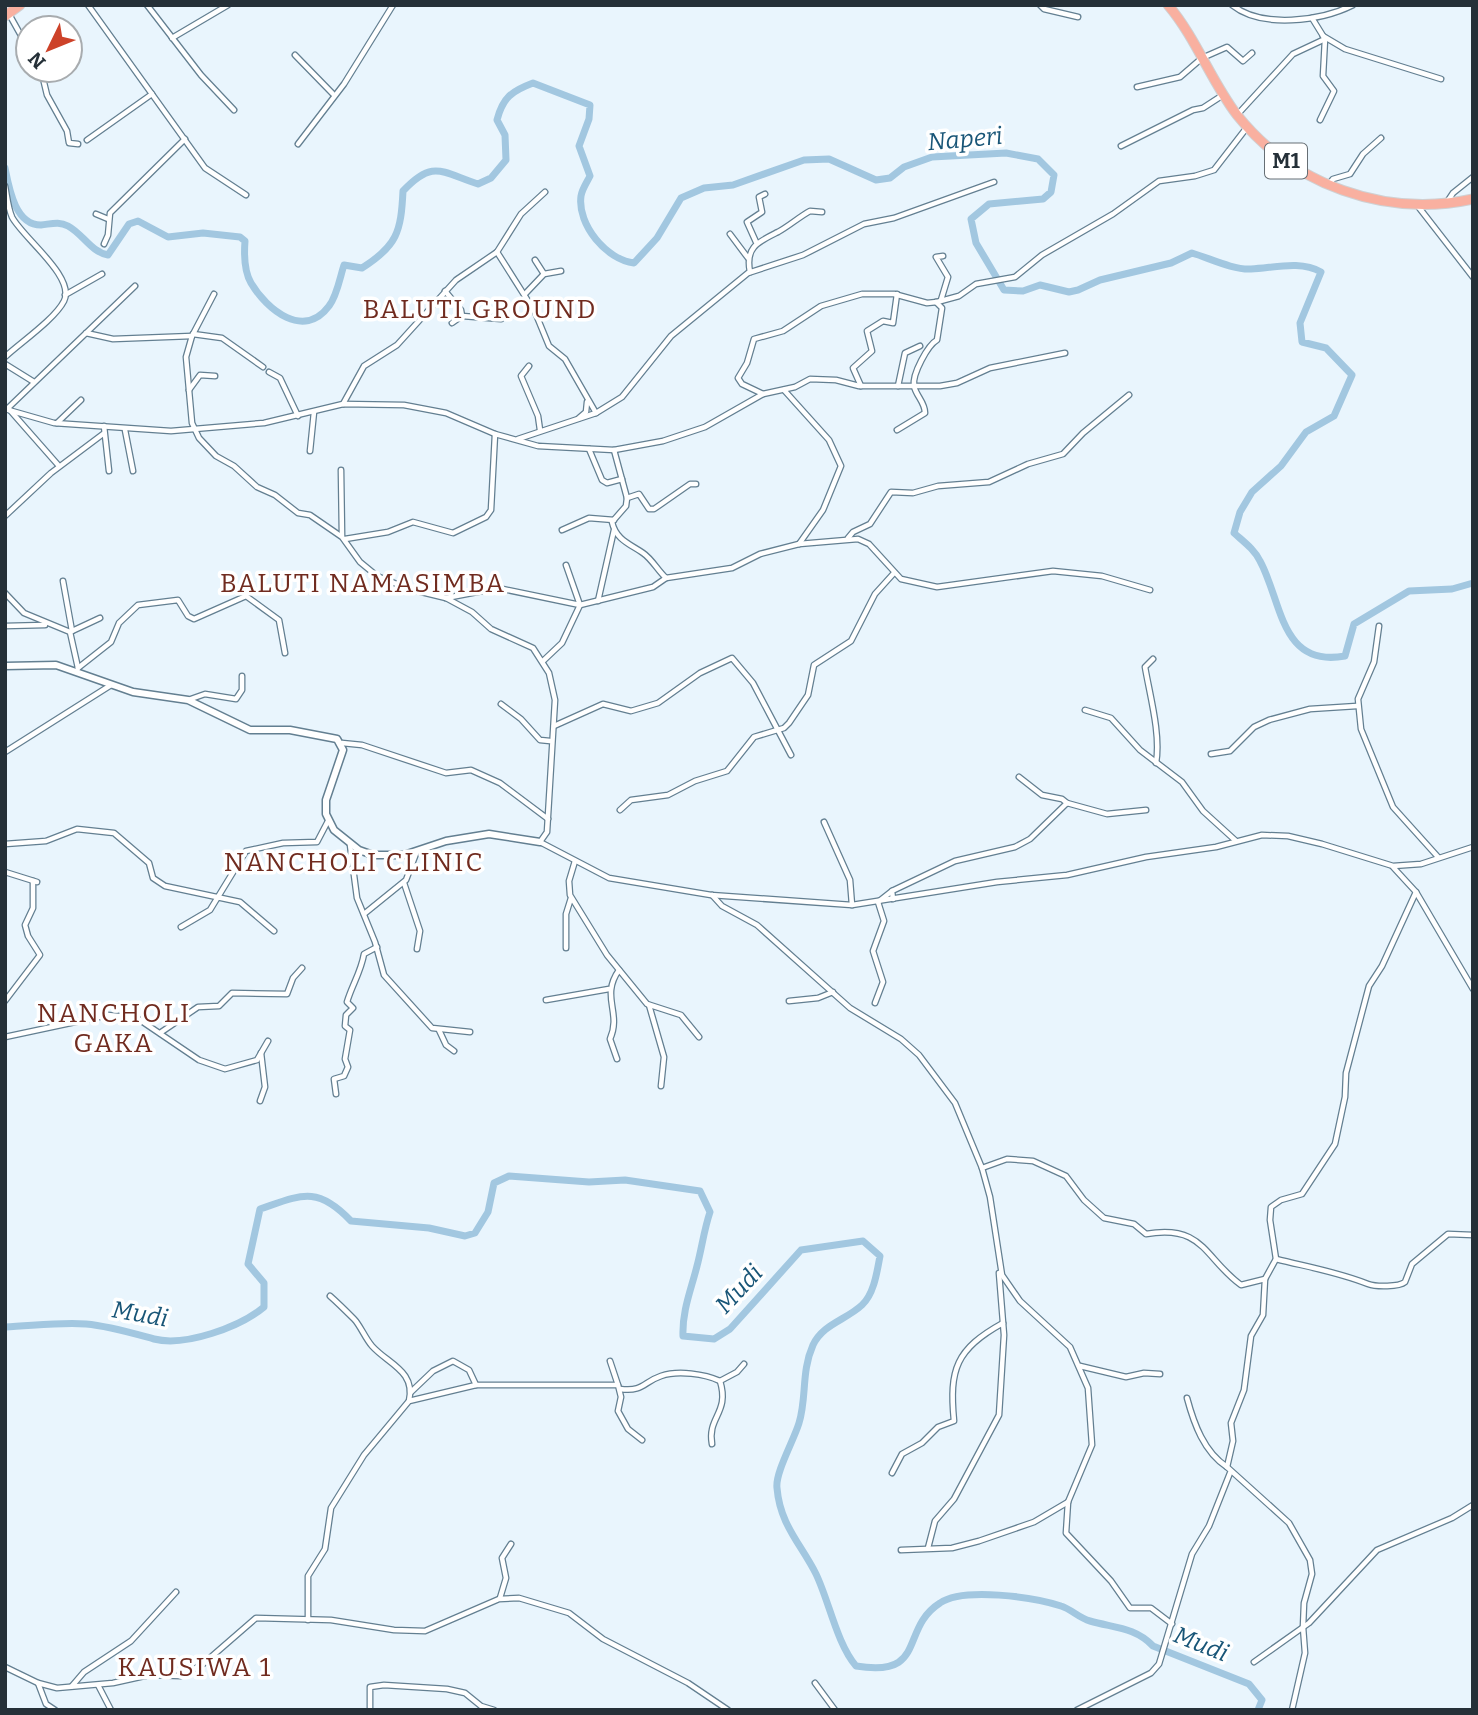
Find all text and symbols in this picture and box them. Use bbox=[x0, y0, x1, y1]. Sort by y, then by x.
north arrow bbox=[14, 14, 84, 84]
text: N bbox=[23, 47, 50, 73]
water label: Naperi bbox=[926, 122, 1004, 156]
road number: M1 bbox=[1265, 144, 1307, 178]
district label: BALUTI GROUND bbox=[363, 294, 597, 325]
district label: BALUTI NAMASIMBA bbox=[220, 568, 506, 599]
district label: NANCHOLI CLINIC bbox=[224, 847, 484, 878]
district label: NANCHOLI GAKA bbox=[37, 998, 191, 1059]
water label: Mudi bbox=[710, 1259, 768, 1319]
water label: Mudi bbox=[110, 1295, 170, 1333]
water label: Mudi bbox=[1170, 1621, 1232, 1668]
district label: KAUSIWA 1 bbox=[118, 1652, 272, 1683]

